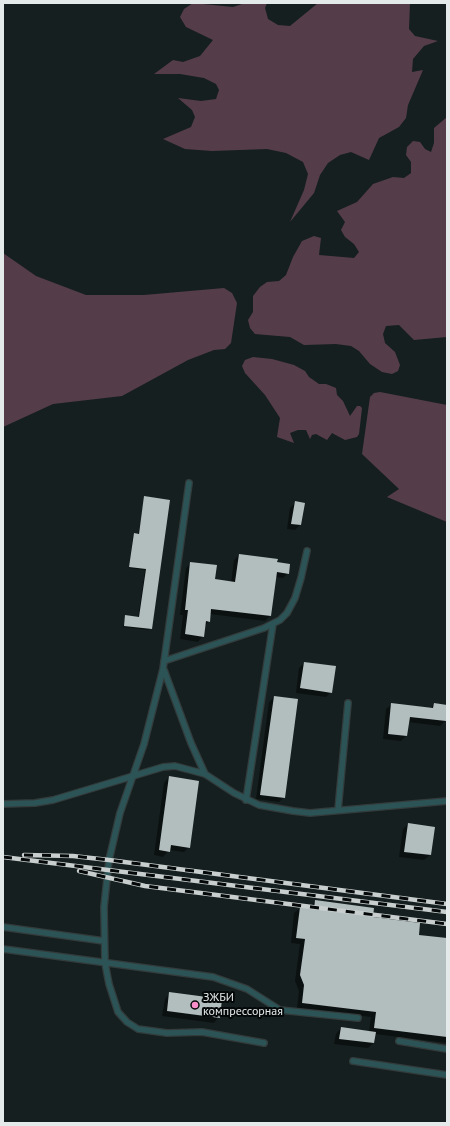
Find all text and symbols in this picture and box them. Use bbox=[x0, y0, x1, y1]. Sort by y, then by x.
place label: ЗЖБИ компрессорная bbox=[203, 991, 283, 1019]
marker: ЗЖБИ компрессорная bbox=[190, 1000, 200, 1010]

